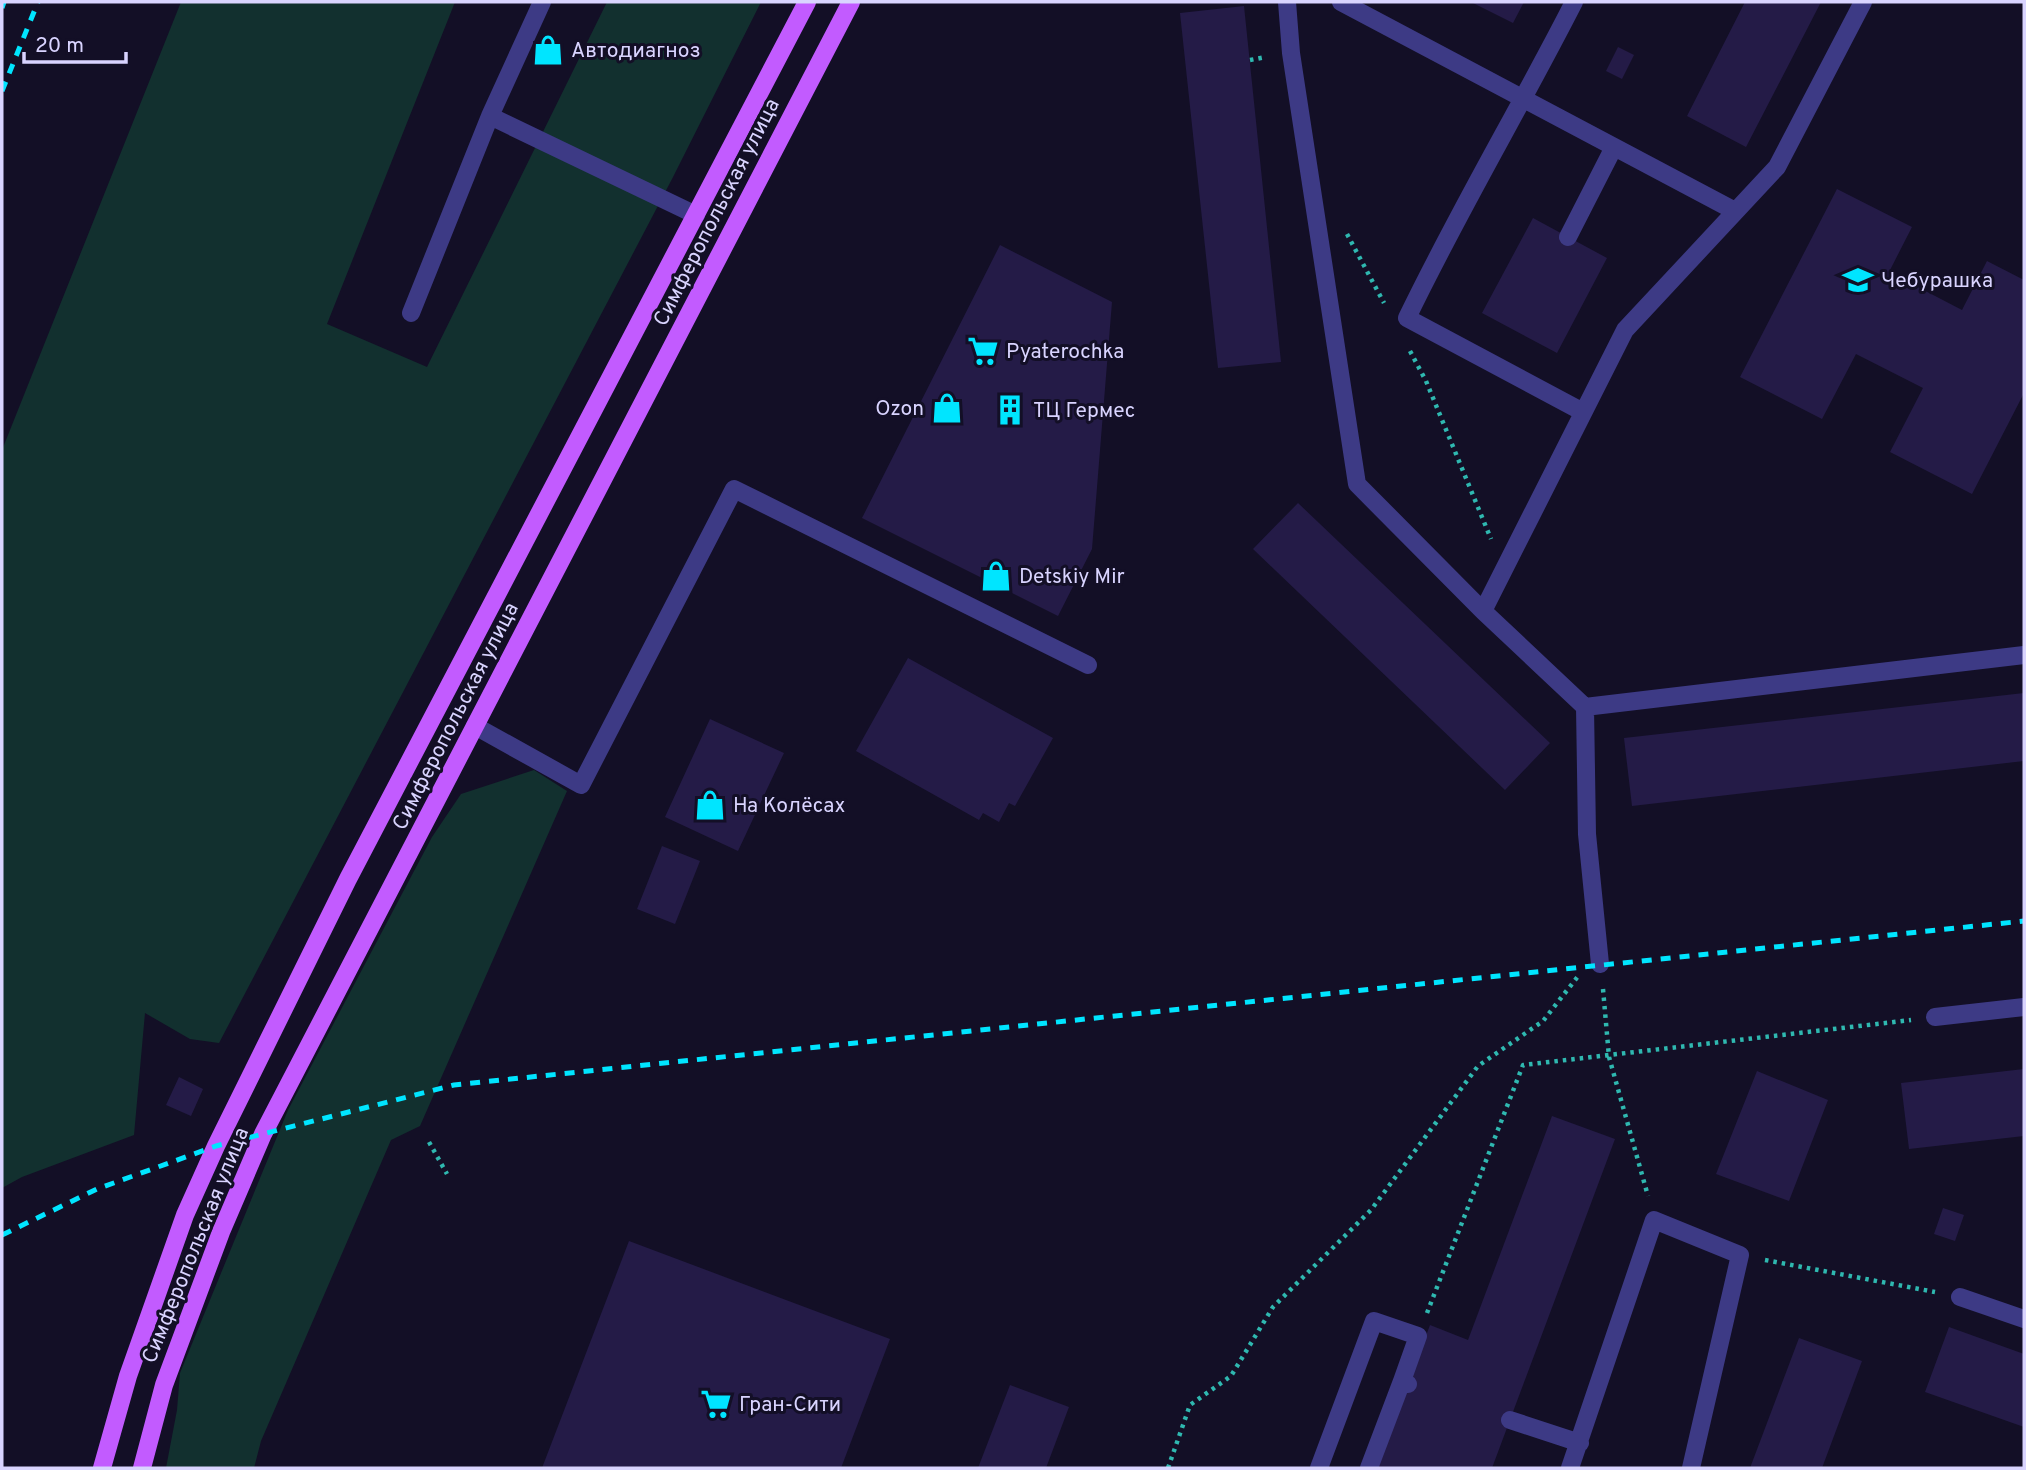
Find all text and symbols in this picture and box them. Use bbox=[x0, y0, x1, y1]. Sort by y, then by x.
scale bar bbox=[24, 21, 126, 65]
text: 20 m bbox=[35, 33, 84, 60]
shop icon: Автодиагноз bbox=[531, 33, 565, 67]
place label: Автодиагноз bbox=[571, 38, 701, 65]
street label: Симферопольская улица bbox=[648, 94, 787, 331]
school or university icon: Чебурашка bbox=[1841, 263, 1875, 297]
place label: Чебурашка bbox=[1881, 268, 1993, 295]
supermarket icon: Pyaterochka bbox=[966, 334, 1000, 368]
place label: Pyaterochka bbox=[1006, 339, 1124, 366]
shop icon: Ozon bbox=[930, 391, 964, 425]
building icon: ТЦ Гермес bbox=[993, 393, 1027, 427]
place label: Ozon bbox=[875, 396, 924, 423]
place label: ТЦ Гермес bbox=[1033, 398, 1135, 425]
shop icon: Detskiy Mir bbox=[979, 559, 1013, 593]
place label: Detskiy Mir bbox=[1019, 564, 1125, 591]
street label: Симферопольская улица bbox=[387, 598, 526, 835]
shop icon: На Колёсах bbox=[693, 788, 727, 822]
place label: На Колёсах bbox=[733, 793, 846, 820]
street label: Симферопольская улица bbox=[137, 1124, 256, 1367]
supermarket icon: Гран-Сити bbox=[699, 1387, 733, 1421]
place label: Гран-Сити bbox=[739, 1392, 841, 1419]

